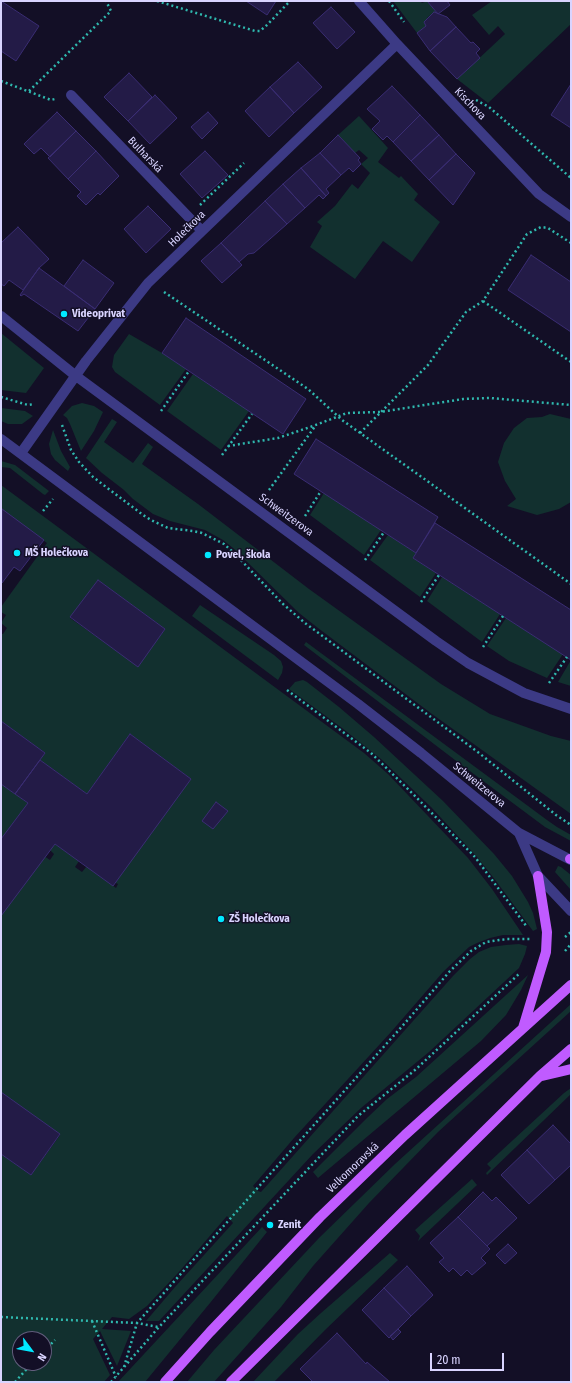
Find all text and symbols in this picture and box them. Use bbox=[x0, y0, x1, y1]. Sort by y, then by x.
street label: Kischova bbox=[451, 85, 489, 123]
street label: Bulharská bbox=[125, 134, 165, 176]
street label: Holečkova bbox=[166, 208, 208, 250]
place label: Videoprivat bbox=[72, 307, 125, 321]
marker: Videoprivat bbox=[59, 309, 69, 319]
street label: Schweitzerova bbox=[256, 491, 316, 539]
place label: MŠ Holečkova bbox=[25, 546, 88, 560]
marker: MŠ Holečkova bbox=[12, 548, 22, 558]
place label: Povel, škola bbox=[216, 548, 271, 562]
marker: Povel, škola bbox=[203, 550, 213, 560]
street label: Schweitzerova bbox=[450, 760, 508, 810]
place label: ZŠ Holečkova bbox=[229, 912, 290, 926]
marker: ZŠ Holečkova bbox=[216, 914, 226, 924]
street label: Velkomoravská bbox=[324, 1140, 382, 1196]
place label: Zenit bbox=[278, 1218, 301, 1232]
marker: Zenit bbox=[265, 1220, 275, 1230]
north arrow bbox=[12, 1331, 52, 1371]
scale bar bbox=[432, 1345, 506, 1371]
text: N bbox=[34, 1351, 49, 1363]
text: 20 m bbox=[437, 1353, 461, 1367]

